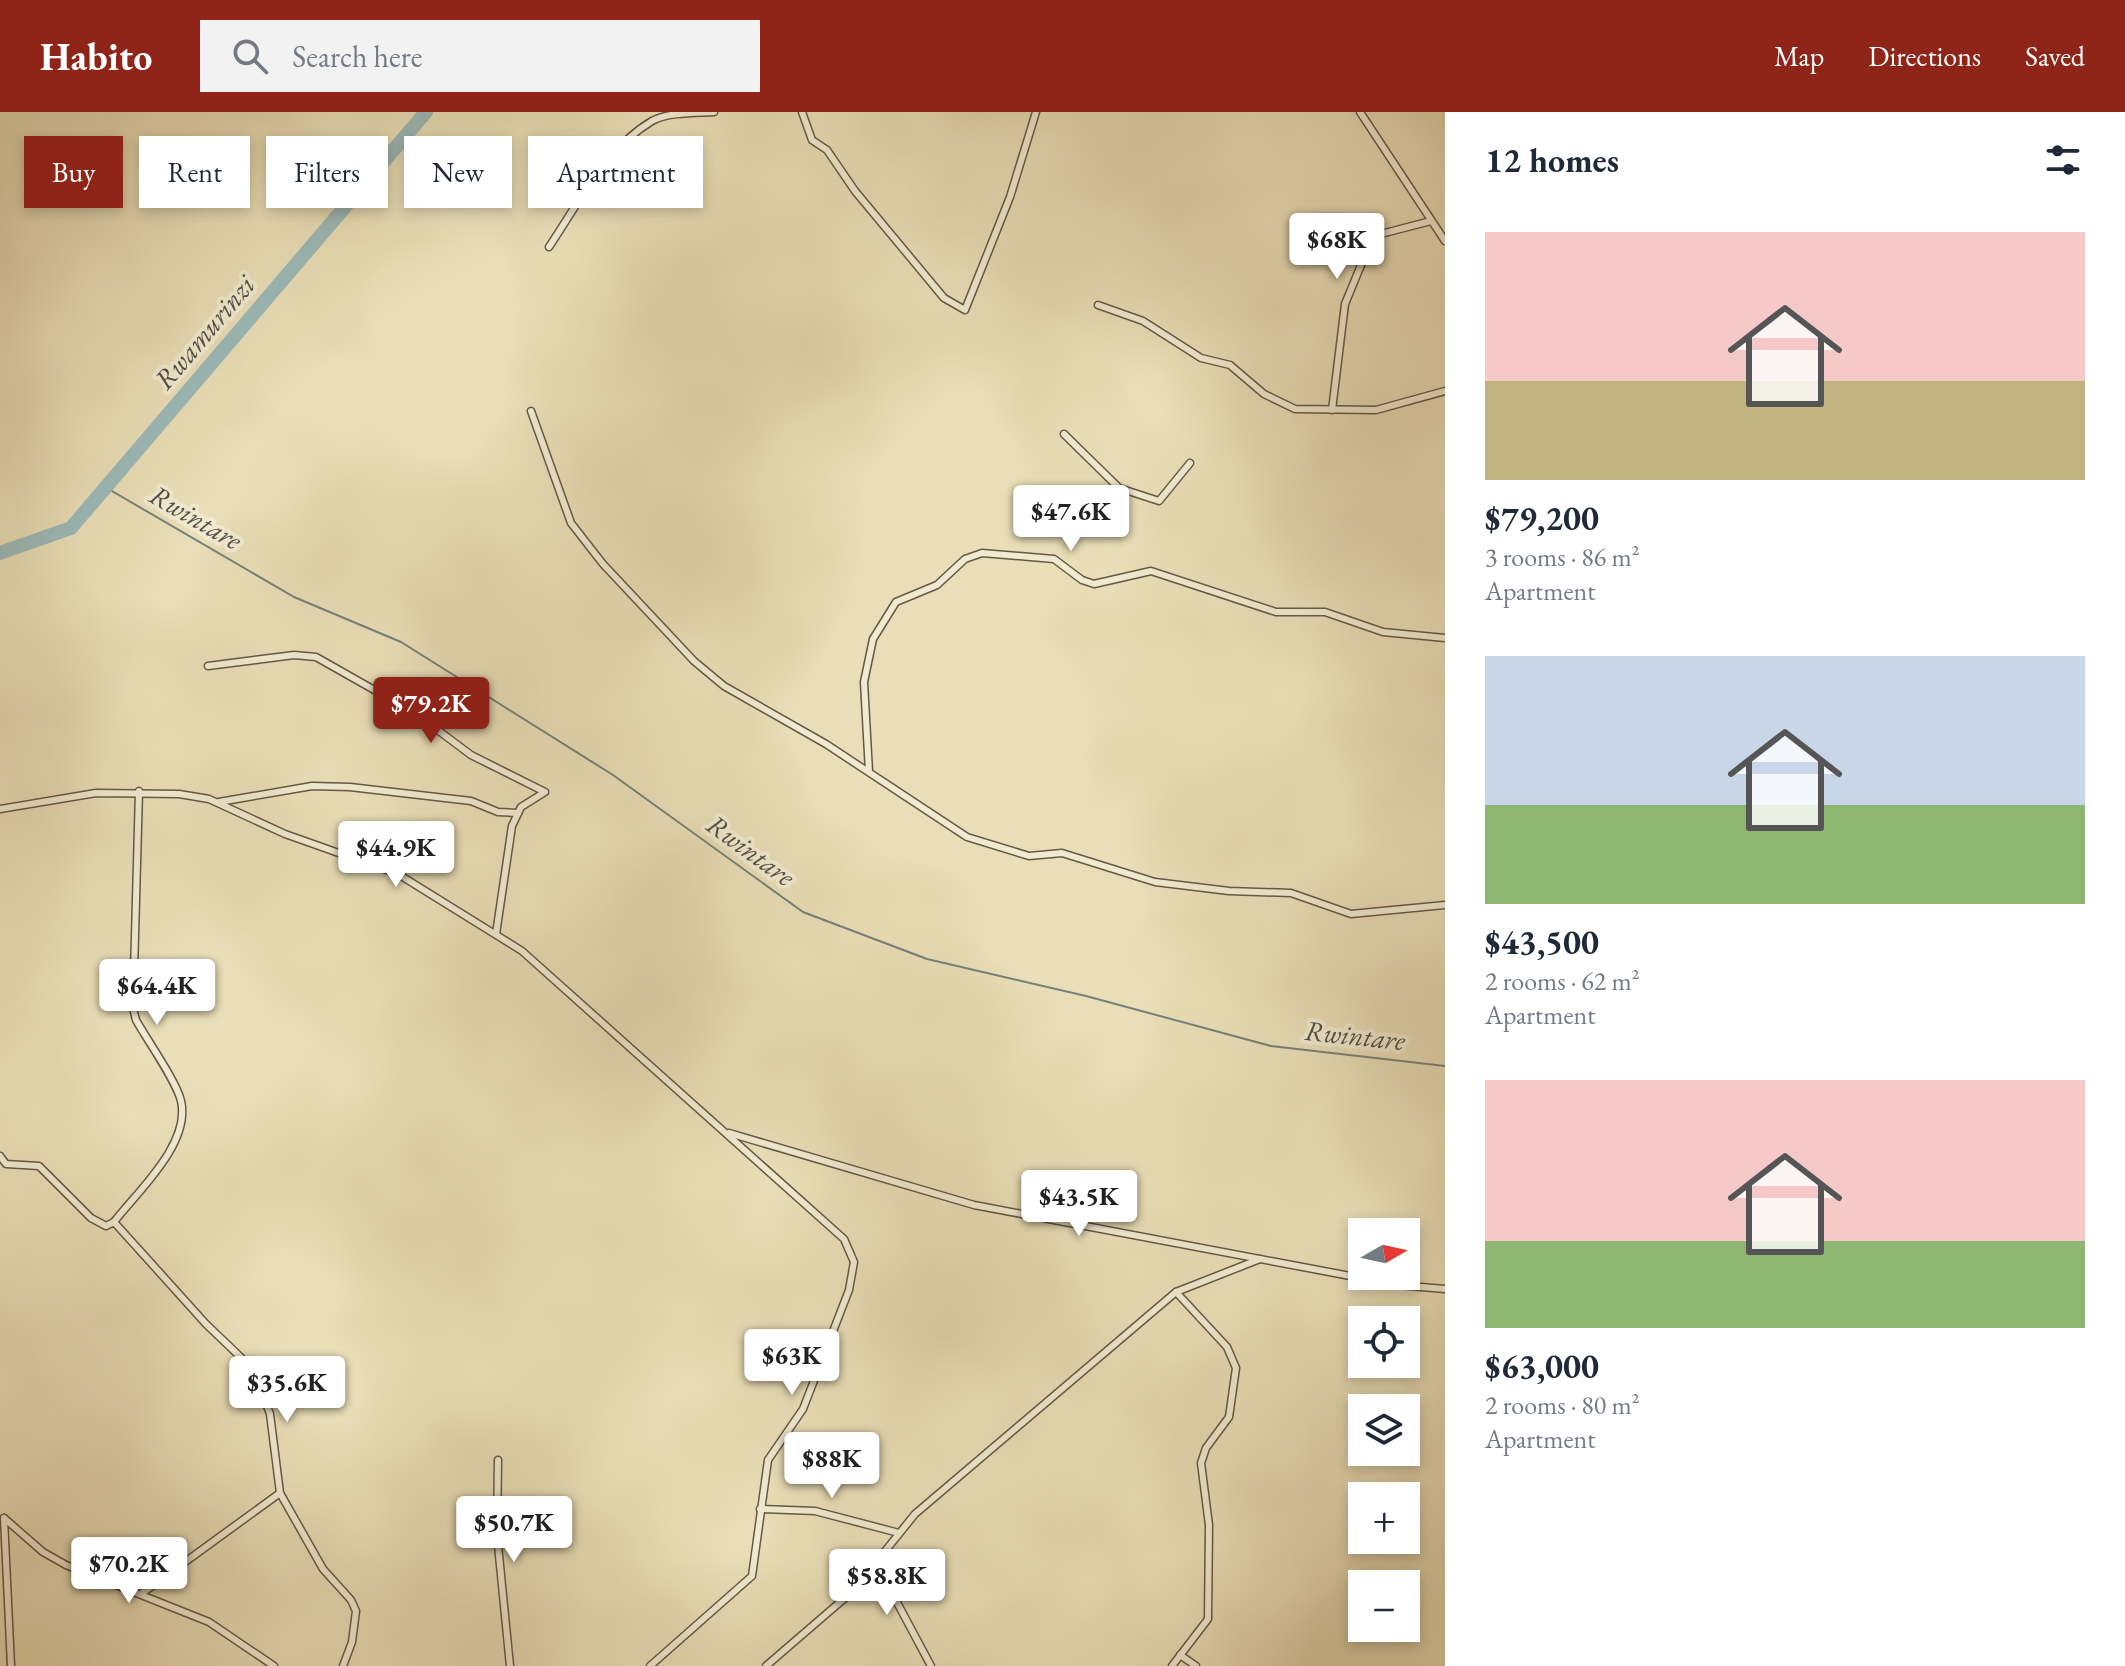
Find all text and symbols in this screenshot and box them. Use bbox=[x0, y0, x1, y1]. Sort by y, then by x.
search box bbox=[200, 20, 760, 92]
text: Habito bbox=[40, 32, 152, 81]
icon: search bbox=[228, 34, 272, 78]
text: Search here bbox=[292, 37, 422, 76]
text: Map bbox=[1774, 38, 1824, 74]
text: Directions bbox=[1868, 38, 1981, 74]
text: Saved bbox=[2025, 38, 2085, 74]
chip: Buy bbox=[24, 136, 123, 208]
chip: Rent bbox=[139, 136, 250, 208]
chip: Filters bbox=[266, 136, 388, 208]
chip: New bbox=[404, 136, 512, 208]
chip: Apartment bbox=[528, 136, 703, 208]
text: 12 homes bbox=[1485, 138, 1619, 182]
icon: filters bbox=[2041, 138, 2085, 182]
pin: $68K bbox=[1290, 213, 1384, 281]
text: $68K bbox=[1307, 222, 1367, 256]
water label: Rwamurinzi bbox=[146, 266, 263, 397]
icon: home bbox=[1713, 284, 1857, 428]
water label: Rwintare bbox=[143, 476, 249, 558]
pin: $47.6K bbox=[1006, 485, 1136, 553]
text: $47.6K bbox=[1031, 494, 1111, 528]
text: $79,200 bbox=[1485, 496, 1599, 540]
text: 3 rooms · 86 m² bbox=[1485, 540, 1640, 574]
text: Apartment bbox=[1485, 574, 1595, 608]
pin: $79.2K bbox=[366, 677, 496, 745]
text: $79.2K bbox=[391, 686, 471, 720]
icon: home bbox=[1713, 708, 1857, 852]
water label: Rwintare bbox=[700, 806, 803, 894]
pin: $44.9K bbox=[331, 821, 461, 889]
text: $44.9K bbox=[356, 830, 436, 864]
text: $43,500 bbox=[1485, 920, 1599, 964]
pin: $64.4K bbox=[92, 959, 222, 1027]
text: 2 rooms · 62 m² bbox=[1485, 964, 1640, 998]
text: $64.4K bbox=[117, 968, 197, 1002]
text: Apartment bbox=[1485, 998, 1595, 1032]
water label: Rwintare bbox=[1303, 1012, 1407, 1058]
icon: home bbox=[1713, 1132, 1857, 1276]
pin: $43.5K bbox=[1014, 1170, 1144, 1238]
text: $43.5K bbox=[1039, 1179, 1119, 1213]
north arrow bbox=[1348, 1218, 1420, 1290]
map controls bbox=[1348, 1218, 1420, 1642]
button: locate bbox=[1348, 1306, 1420, 1378]
pin: $63K bbox=[745, 1329, 839, 1397]
text: $63K bbox=[762, 1338, 822, 1372]
text: $63,000 bbox=[1485, 1344, 1599, 1388]
pin: $35.6K bbox=[222, 1356, 352, 1424]
text: $35.6K bbox=[247, 1365, 327, 1399]
text: 2 rooms · 80 m² bbox=[1485, 1388, 1640, 1422]
button: layers bbox=[1348, 1394, 1420, 1466]
text: Apartment bbox=[1485, 1422, 1595, 1456]
pin: $88K bbox=[785, 1432, 879, 1500]
text: $88K bbox=[802, 1441, 862, 1475]
button: + bbox=[1348, 1482, 1420, 1554]
pin: $50.7K bbox=[449, 1496, 579, 1564]
text: $50.7K bbox=[474, 1505, 554, 1539]
pin: $70.2K bbox=[64, 1537, 194, 1605]
text: $70.2K bbox=[89, 1546, 169, 1580]
pin: $58.8K bbox=[822, 1549, 952, 1617]
text: $58.8K bbox=[847, 1558, 927, 1592]
button: − bbox=[1348, 1570, 1420, 1642]

